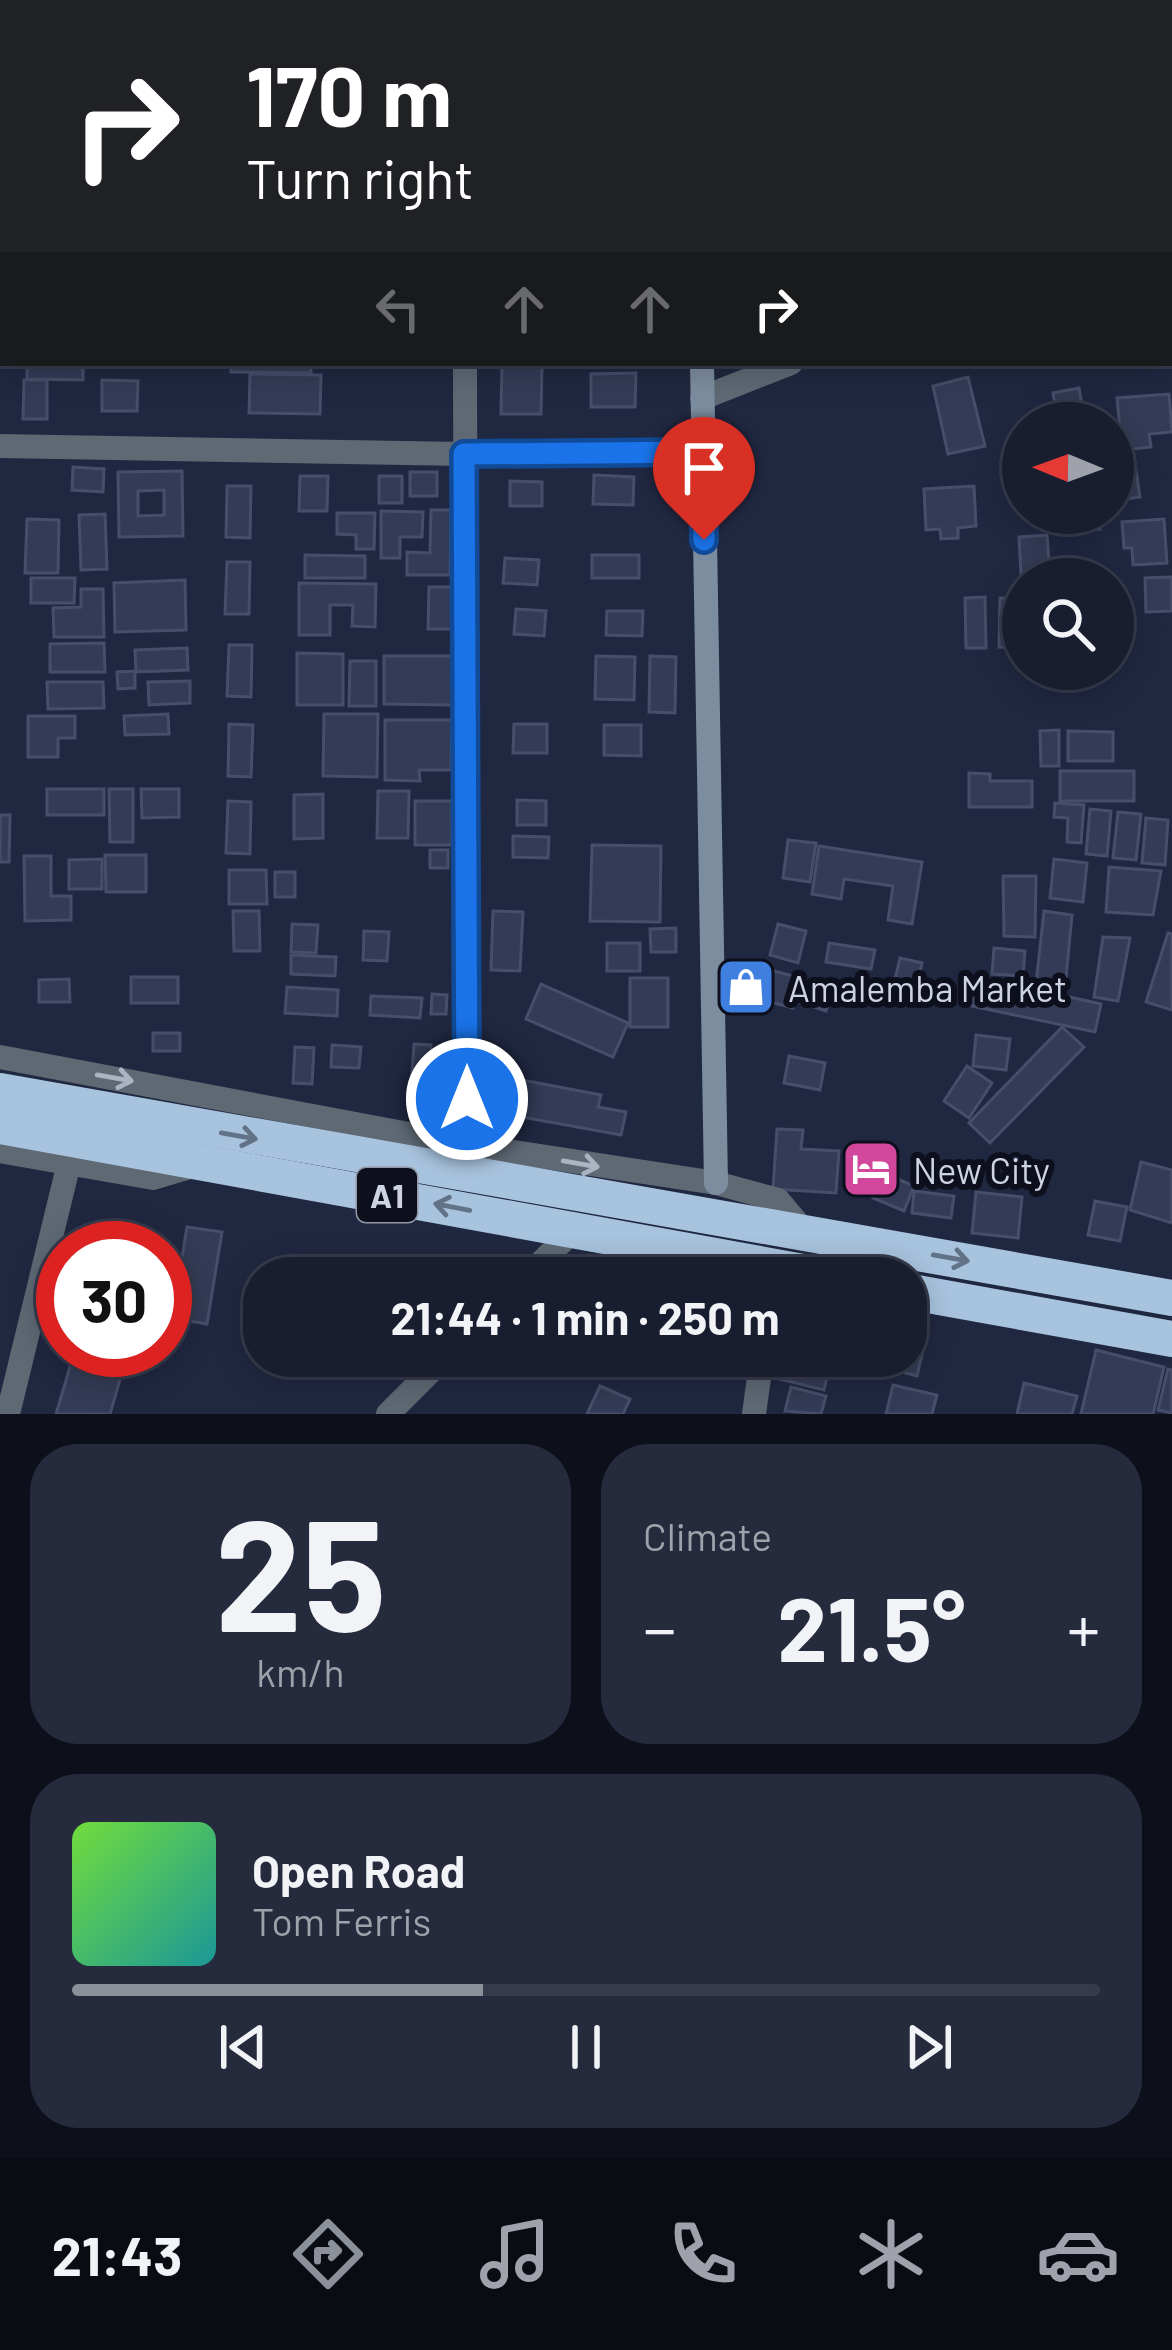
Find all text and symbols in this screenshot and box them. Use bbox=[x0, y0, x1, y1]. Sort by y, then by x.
text: 170 m bbox=[246, 43, 452, 144]
icon: right bbox=[48, 48, 204, 204]
text: Turn right bbox=[246, 145, 474, 210]
icon: left bbox=[365, 276, 431, 342]
icon: ahead bbox=[491, 276, 557, 342]
icon: ahead bbox=[617, 276, 683, 342]
icon: right bbox=[743, 276, 809, 342]
north arrow bbox=[1002, 402, 1134, 534]
map controls bbox=[1002, 402, 1134, 690]
pin bbox=[653, 417, 755, 540]
icon: arrive bbox=[671, 435, 737, 501]
button: search bbox=[1002, 558, 1134, 690]
shop icon: Amalemba Market bbox=[715, 956, 777, 1018]
place label: Amalemba Market bbox=[788, 966, 1067, 1009]
position arrow bbox=[404, 1036, 530, 1162]
one-way arrow bbox=[95, 1068, 134, 1090]
one-way arrow bbox=[219, 1126, 258, 1148]
hotel icon: New City bbox=[840, 1138, 902, 1200]
place label: New City bbox=[913, 1148, 1050, 1191]
one-way arrow bbox=[561, 1154, 600, 1177]
road number: A1 bbox=[357, 1168, 417, 1222]
one-way arrow bbox=[434, 1195, 473, 1217]
speed limit sign: 30 bbox=[36, 1221, 192, 1377]
one-way arrow bbox=[930, 1248, 969, 1270]
text: 21:44 · 1 min · 250 m bbox=[390, 1290, 780, 1344]
text: 25 bbox=[215, 1476, 386, 1663]
text: Climate bbox=[643, 1512, 772, 1559]
text: 21.5° bbox=[777, 1572, 966, 1680]
text: − bbox=[643, 1587, 676, 1666]
text: + bbox=[1067, 1587, 1100, 1666]
text: km/h bbox=[256, 1648, 345, 1695]
text: Open Road bbox=[252, 1843, 465, 1897]
text: Tom Ferris bbox=[252, 1897, 431, 1944]
icon: previous bbox=[210, 2014, 276, 2080]
icon: pause bbox=[553, 2014, 619, 2080]
icon: next bbox=[896, 2014, 962, 2080]
icon: directions bbox=[286, 2212, 370, 2296]
icon: music bbox=[473, 2212, 557, 2296]
icon: phone bbox=[661, 2212, 745, 2296]
icon: climate bbox=[849, 2212, 933, 2296]
icon: car bbox=[1036, 2212, 1120, 2296]
text: 21:43 bbox=[52, 2222, 182, 2287]

